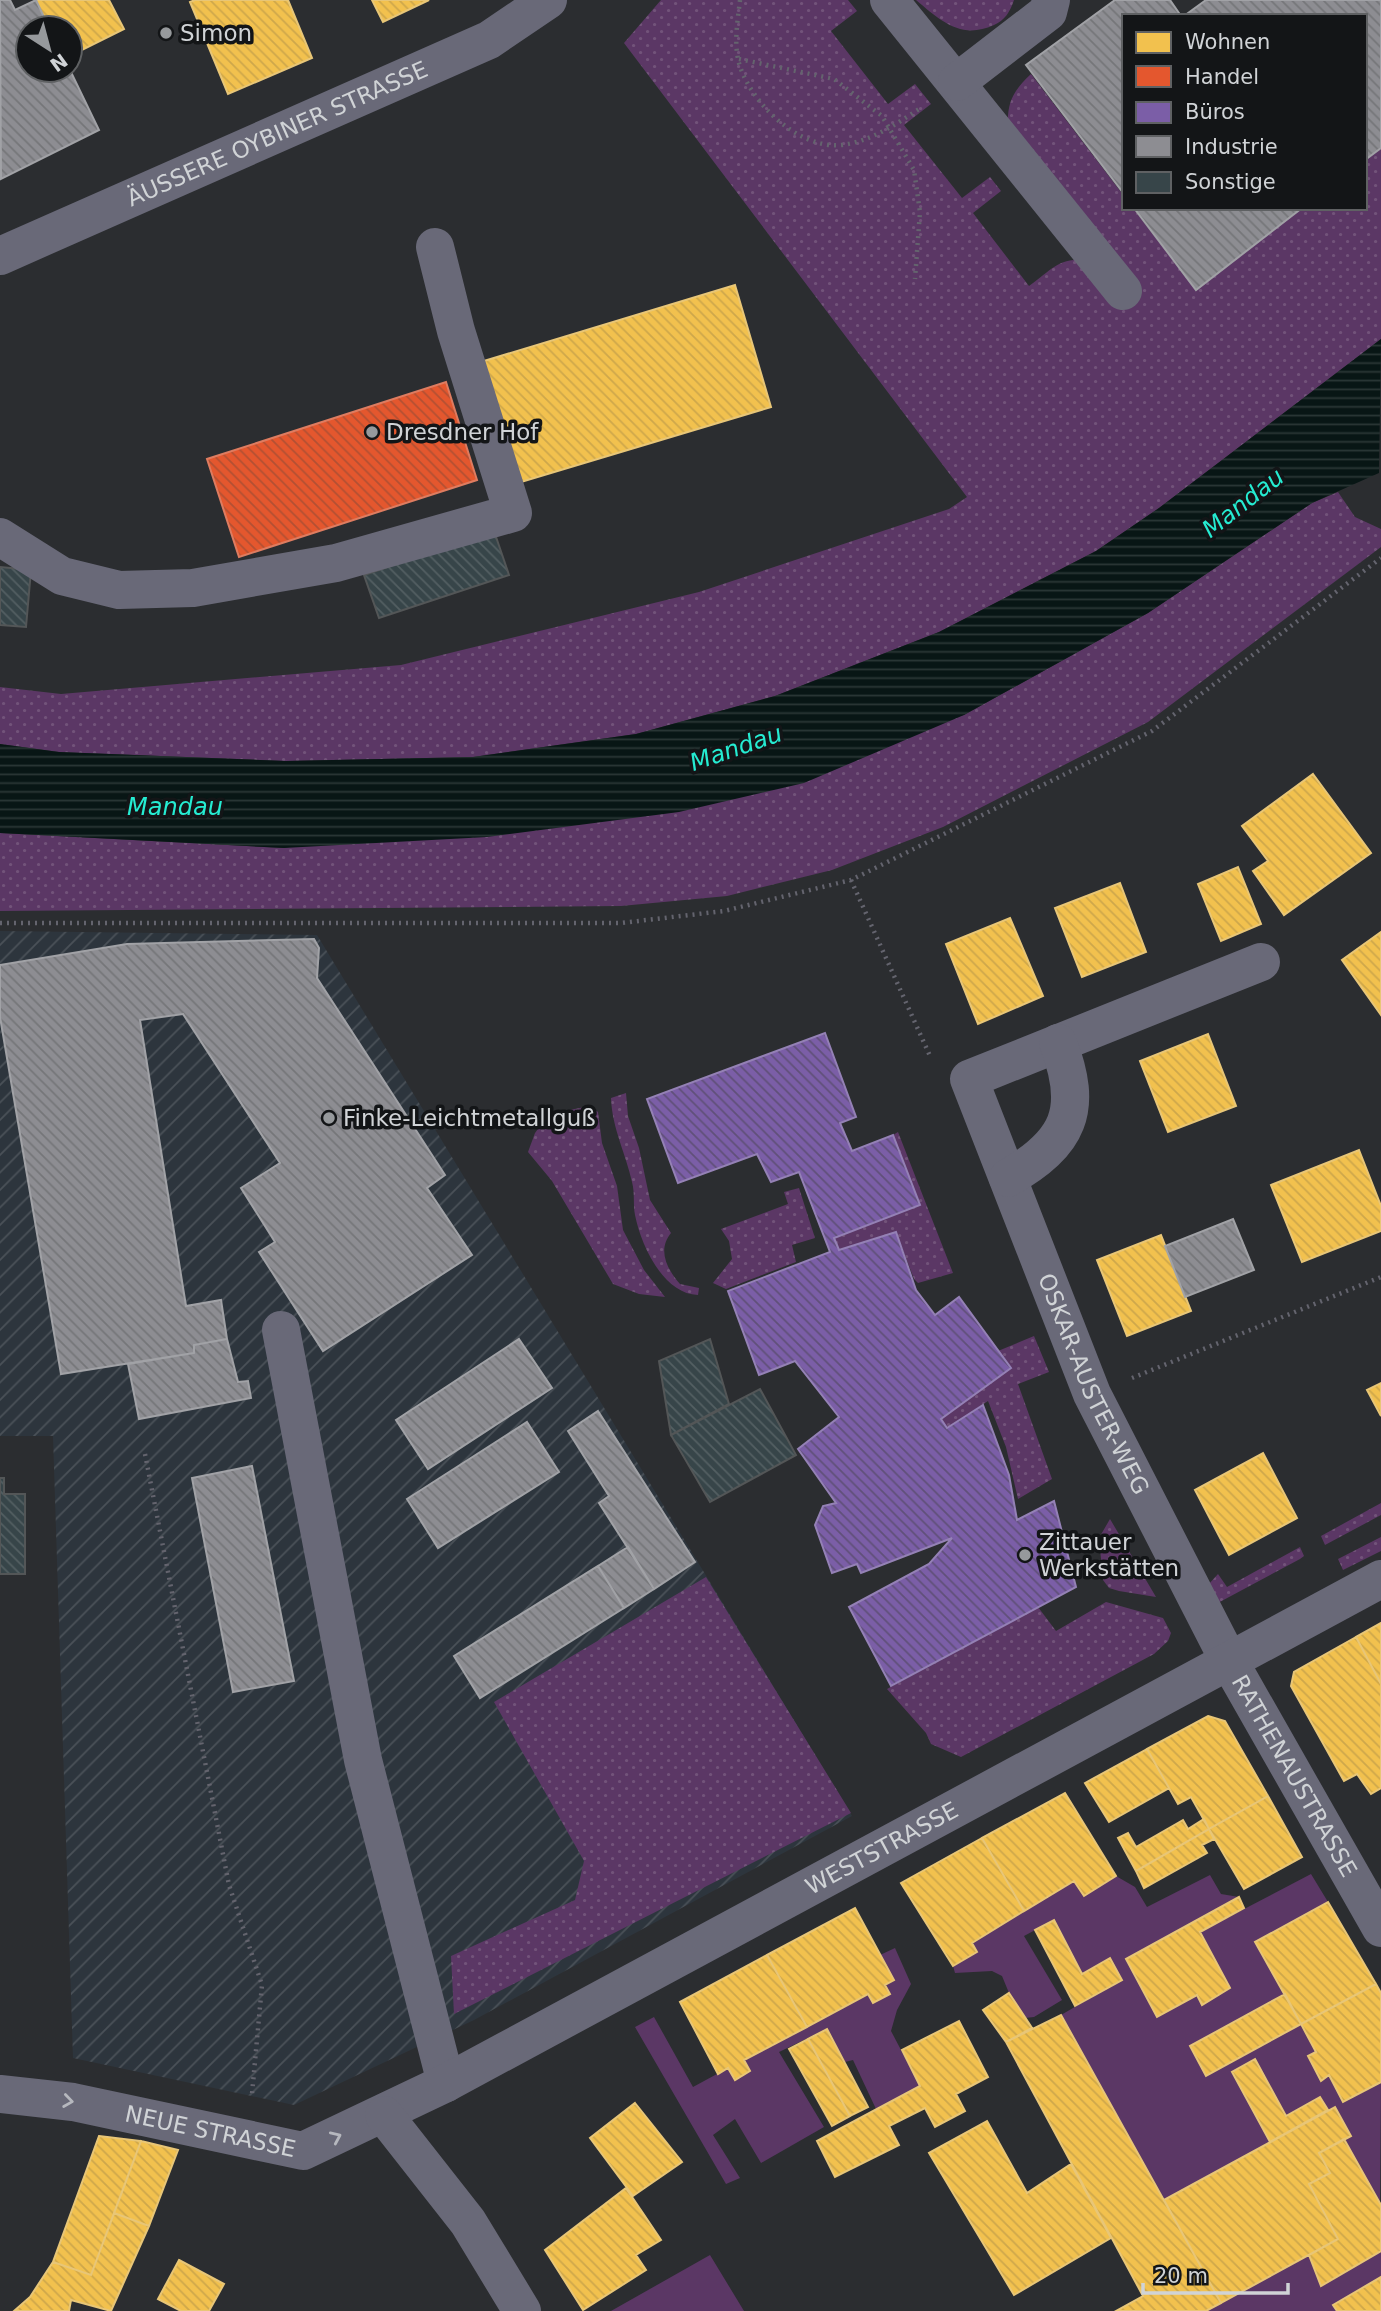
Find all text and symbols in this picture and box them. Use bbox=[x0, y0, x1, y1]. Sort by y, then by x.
north arrow bbox=[14, 14, 84, 84]
legend bbox=[1122, 14, 1367, 210]
place label: Simon bbox=[180, 20, 252, 46]
marker: Simon bbox=[158, 25, 174, 41]
text: Wohnen bbox=[1185, 30, 1270, 54]
text: N bbox=[46, 49, 72, 76]
street label: ÄUSSERE OYBINER STRASSE bbox=[122, 56, 432, 211]
text: Handel bbox=[1185, 65, 1259, 89]
text: Büros bbox=[1185, 100, 1245, 124]
text: Industrie bbox=[1185, 135, 1278, 159]
text: Sonstige bbox=[1185, 170, 1276, 194]
place label: Dresdner Hof bbox=[386, 419, 539, 445]
marker: Dresdner Hof bbox=[364, 424, 380, 440]
water label: Mandau bbox=[1197, 462, 1289, 544]
water label: Mandau bbox=[686, 719, 786, 777]
water label: Mandau bbox=[127, 793, 223, 821]
place label: Finke-Leichtmetallguß bbox=[343, 1105, 596, 1131]
marker: Finke-Leichtmetallguß bbox=[321, 1110, 337, 1126]
street label: OSKAR-AUSTER-WEG bbox=[1033, 1270, 1154, 1499]
place label: Zittauer Werkstätten bbox=[1039, 1529, 1179, 1581]
marker: Zittauer Werkstätten bbox=[1017, 1547, 1033, 1563]
street label: RATHENAUSTRASSE bbox=[1227, 1670, 1362, 1881]
street label: WESTSTRASSE bbox=[801, 1797, 962, 1900]
one-way arrow bbox=[62, 2094, 74, 2109]
street label: NEUE STRASSE bbox=[123, 2100, 298, 2162]
one-way arrow bbox=[329, 2131, 341, 2145]
scale bar bbox=[1143, 2252, 1288, 2296]
text: 20 m bbox=[1154, 2264, 1208, 2288]

